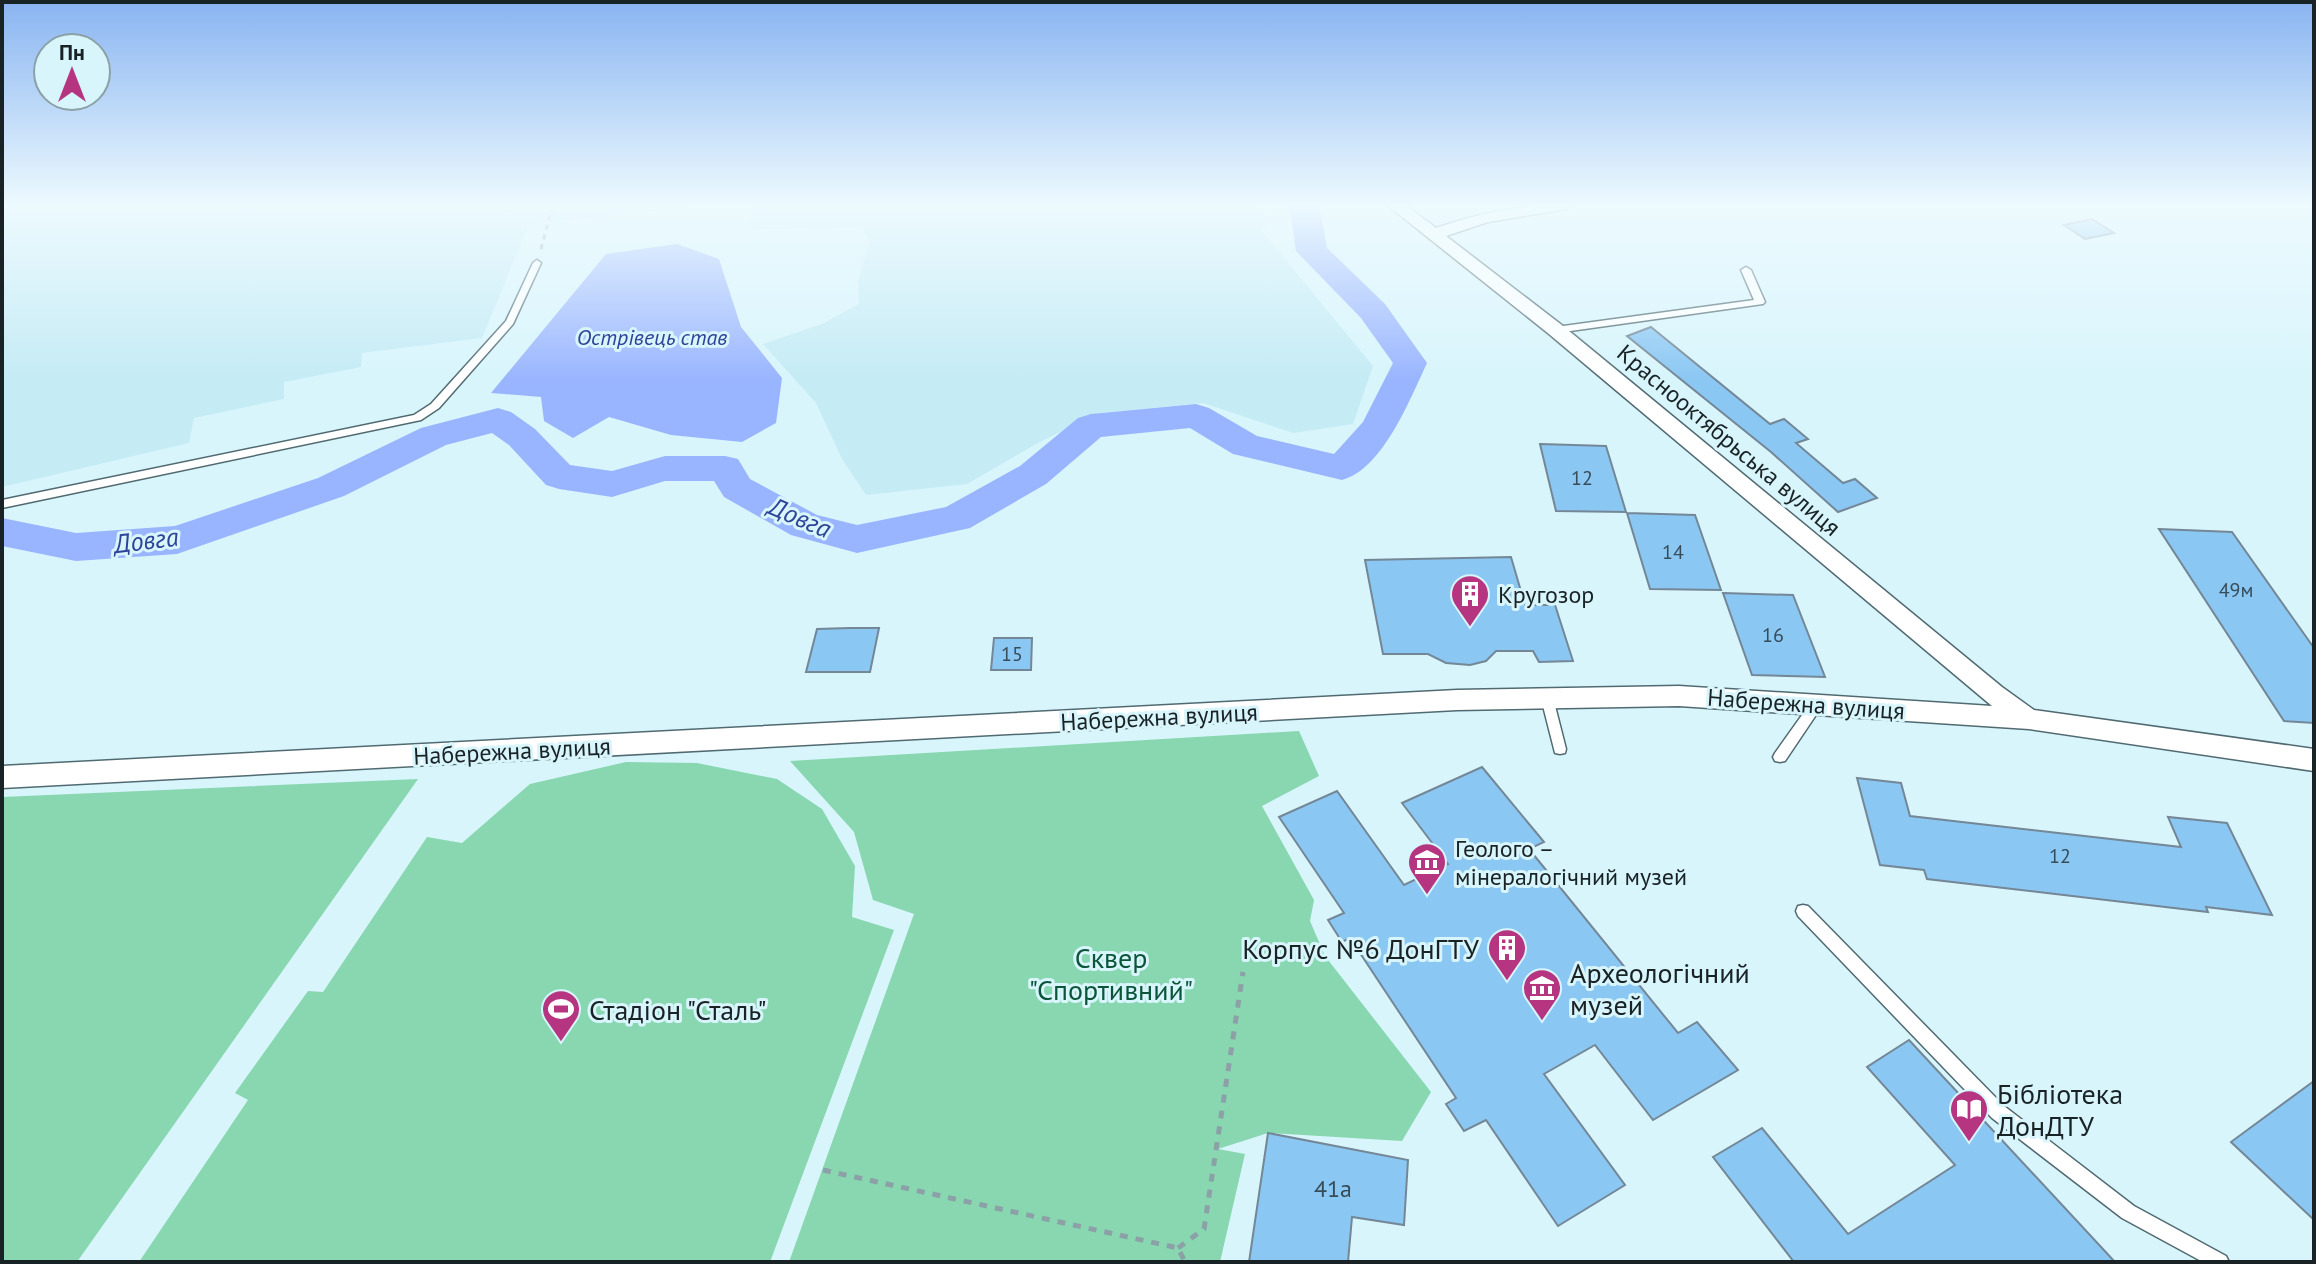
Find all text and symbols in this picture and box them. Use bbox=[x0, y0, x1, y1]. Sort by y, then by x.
north arrow bbox=[32, 32, 112, 112]
text: Пн bbox=[59, 38, 85, 66]
water label: Острівець став bbox=[577, 323, 727, 351]
street label: Краснооктябрьська вулиця bbox=[1611, 337, 1847, 543]
house number: 12 bbox=[1571, 465, 1593, 491]
water label: Довга bbox=[762, 488, 837, 545]
water label: Довга bbox=[110, 520, 180, 561]
house number: 14 bbox=[1662, 539, 1684, 565]
building icon: Кругозор bbox=[1449, 573, 1491, 628]
house number: 49м bbox=[2219, 577, 2253, 603]
place label: Кругозор bbox=[1498, 579, 1594, 610]
house number: 16 bbox=[1762, 622, 1784, 648]
house number: 15 bbox=[1001, 641, 1023, 667]
street label: Набережна вулиця bbox=[1706, 682, 1906, 726]
street label: Набережна вулиця bbox=[1059, 696, 1259, 738]
street label: Набережна вулиця bbox=[412, 730, 612, 772]
place label: Геолого – мінералогічний музей bbox=[1455, 833, 1687, 892]
museum icon: Геолого – мінералогічний музей bbox=[1406, 841, 1448, 896]
house number: 12 bbox=[2049, 843, 2071, 869]
building icon: Корпус №6 ДонГТУ bbox=[1486, 927, 1528, 982]
place label: Корпус №6 ДонГТУ bbox=[1242, 930, 1480, 967]
park label: Сквер "Спортивний" bbox=[1029, 939, 1193, 1008]
place label: Археологічний музей bbox=[1570, 954, 1750, 1023]
museum icon: Археологічний музей bbox=[1521, 967, 1563, 1022]
sports icon: Стадіон "Сталь" bbox=[540, 988, 582, 1043]
place label: Стадіон "Сталь" bbox=[589, 991, 767, 1028]
place label: Бібліотека ДонДТУ bbox=[1997, 1075, 2123, 1144]
library icon: Бібліотека ДонДТУ bbox=[1948, 1088, 1990, 1143]
house number: 41а bbox=[1314, 1173, 1352, 1204]

